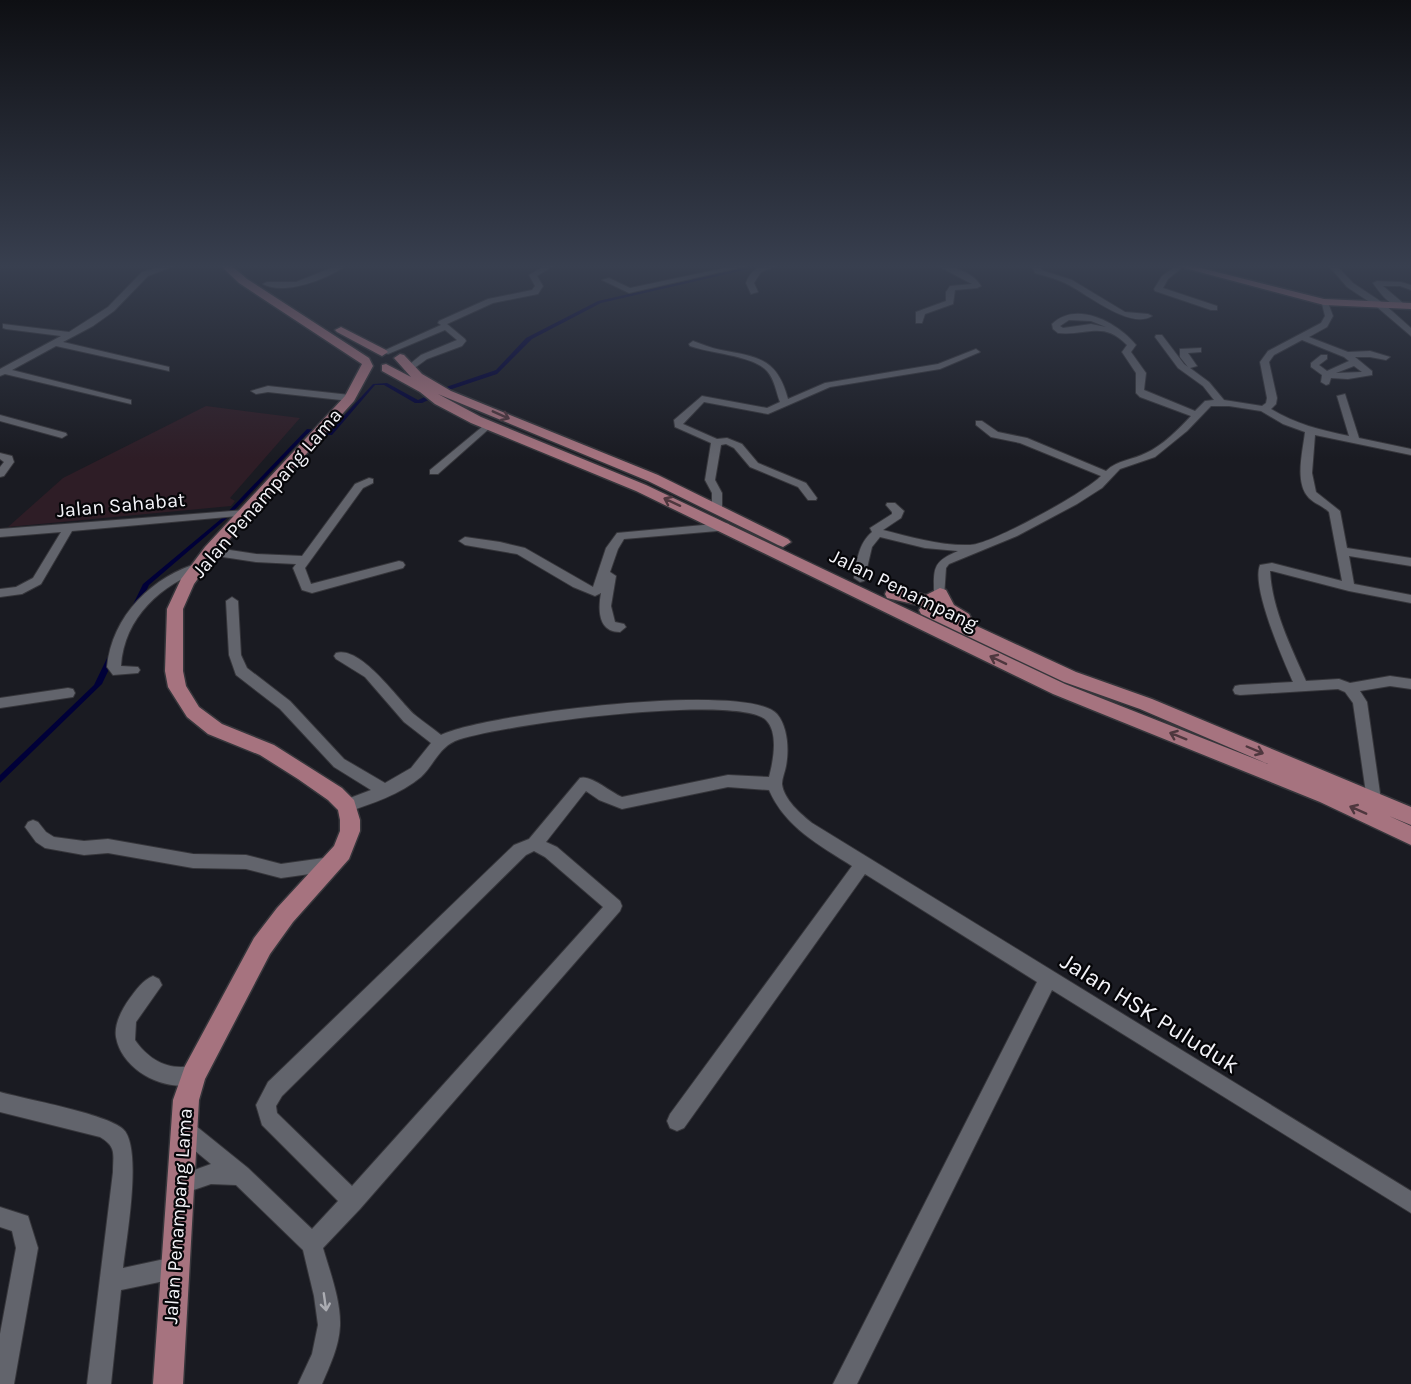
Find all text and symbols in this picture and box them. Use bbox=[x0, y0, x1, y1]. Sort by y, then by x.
street label: Jalan Penampang Lama bbox=[187, 404, 347, 582]
one-way arrow bbox=[492, 410, 510, 422]
street label: Jalan Sahabat bbox=[56, 488, 187, 522]
one-way arrow bbox=[663, 496, 681, 507]
street label: Jalan Penampang bbox=[826, 544, 982, 636]
one-way arrow bbox=[990, 654, 1008, 665]
one-way arrow bbox=[1169, 730, 1188, 741]
one-way arrow bbox=[1245, 745, 1264, 756]
one-way arrow bbox=[1350, 804, 1368, 816]
street label: Jalan HSK Puluduk bbox=[1056, 947, 1244, 1079]
street label: Jalan Penampang Lama bbox=[159, 1107, 197, 1325]
one-way arrow bbox=[320, 1292, 331, 1312]

